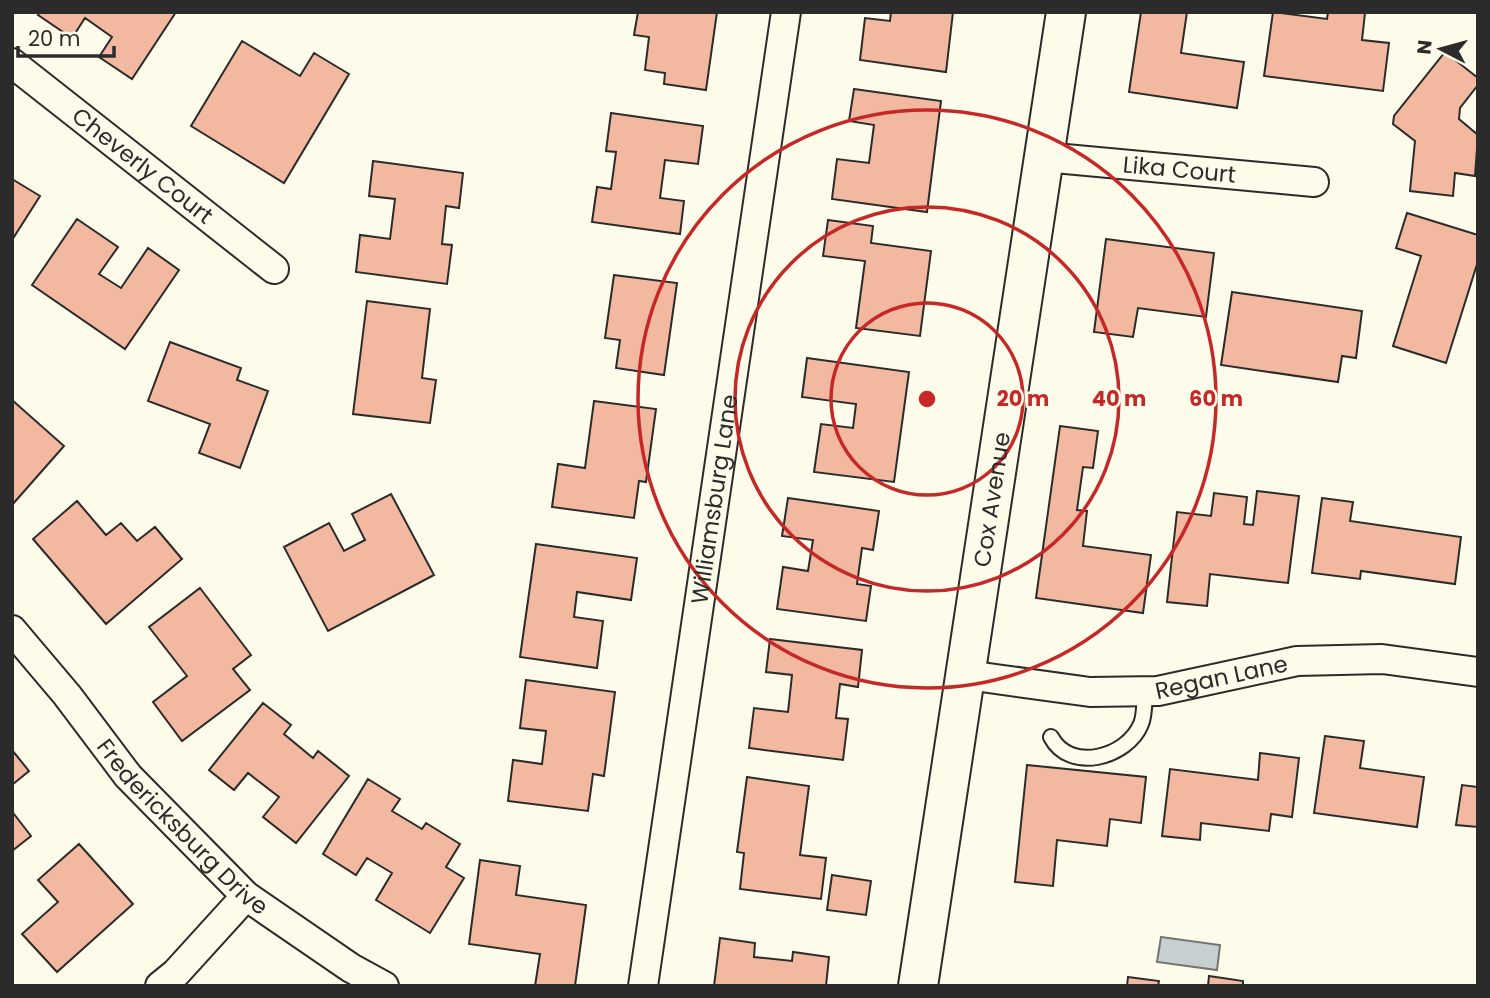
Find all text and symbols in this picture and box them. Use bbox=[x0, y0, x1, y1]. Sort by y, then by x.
scale bar bbox=[18, 14, 114, 58]
north arrow bbox=[1406, 14, 1476, 84]
text: 20 m bbox=[28, 24, 81, 53]
text: N bbox=[1410, 39, 1439, 56]
street label: Cheverly Court bbox=[65, 100, 220, 231]
street label: Lika Court bbox=[1121, 148, 1237, 191]
text: 20 m bbox=[997, 384, 1049, 413]
text: 40 m bbox=[1092, 384, 1146, 413]
text: 60 m bbox=[1189, 384, 1243, 413]
centre of rings bbox=[915, 387, 939, 411]
street label: Williamsburg Lane bbox=[683, 392, 746, 606]
street label: Cox Avenue bbox=[966, 430, 1018, 569]
street label: Regan Lane bbox=[1152, 647, 1291, 707]
street label: Fredericksburg Drive bbox=[89, 732, 274, 922]

